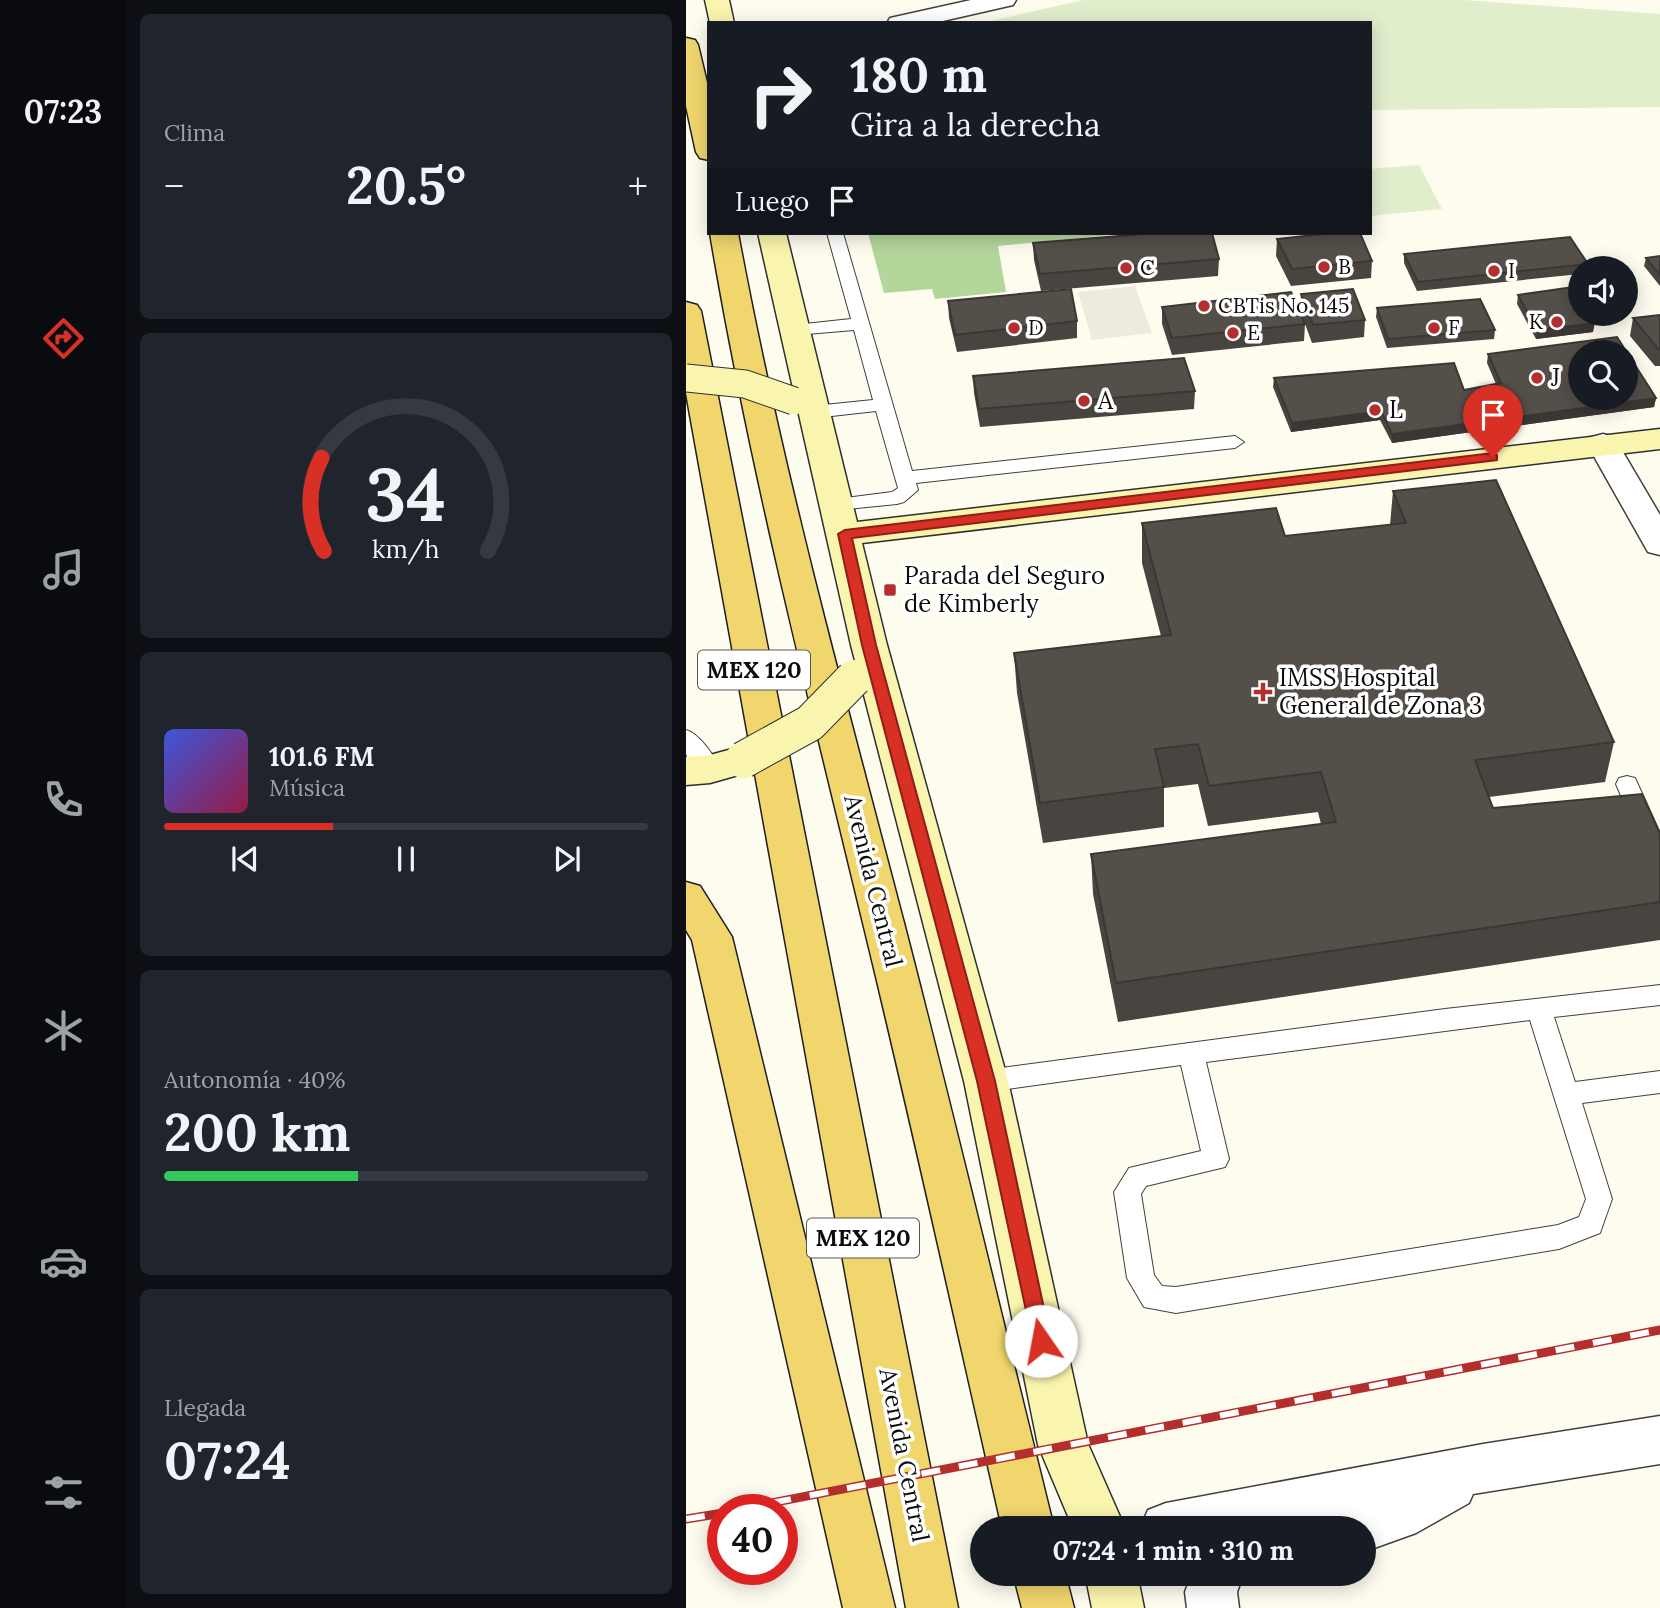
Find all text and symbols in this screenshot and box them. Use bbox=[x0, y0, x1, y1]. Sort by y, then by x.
text: 180 m bbox=[850, 43, 987, 105]
icon: right bbox=[735, 49, 826, 140]
text: 07:23 bbox=[24, 91, 102, 132]
text: Gira a la derecha bbox=[850, 104, 1100, 145]
text: Clima bbox=[164, 118, 225, 147]
text: 20.5° bbox=[346, 152, 466, 218]
text: − bbox=[164, 162, 184, 210]
text: + bbox=[628, 162, 648, 210]
icon: arrive bbox=[823, 182, 861, 220]
text: Luego bbox=[735, 185, 809, 218]
place label: B bbox=[1338, 253, 1351, 280]
place label: C bbox=[1140, 254, 1155, 281]
map controls bbox=[1568, 256, 1638, 410]
button: sound bbox=[1568, 256, 1638, 326]
place label: I bbox=[1508, 257, 1515, 284]
marker: B bbox=[1316, 259, 1332, 275]
marker: C bbox=[1118, 260, 1134, 276]
marker: I bbox=[1486, 263, 1502, 279]
place label: CBTis No. 145 bbox=[1218, 292, 1349, 319]
marker: CBTis No. 145 bbox=[1196, 298, 1212, 314]
place label: K bbox=[1529, 308, 1544, 335]
icon: directions bbox=[39, 314, 88, 363]
place label: D bbox=[1028, 314, 1044, 341]
place label: F bbox=[1448, 314, 1460, 341]
marker: K bbox=[1549, 314, 1565, 330]
place label: E bbox=[1247, 319, 1260, 346]
marker: D bbox=[1006, 320, 1022, 336]
marker: F bbox=[1426, 320, 1442, 336]
marker: E bbox=[1225, 325, 1241, 341]
button: search bbox=[1568, 340, 1638, 410]
place label: J bbox=[1550, 362, 1560, 393]
marker: J bbox=[1529, 370, 1545, 386]
place label: A bbox=[1097, 385, 1114, 416]
pin bbox=[1463, 385, 1523, 457]
marker: A bbox=[1076, 393, 1092, 409]
place label: L bbox=[1389, 394, 1403, 425]
icon: arrive bbox=[1474, 396, 1512, 434]
marker: L bbox=[1367, 402, 1383, 418]
text: 34 bbox=[366, 449, 446, 542]
text: km/h bbox=[372, 533, 440, 565]
icon: music bbox=[39, 545, 88, 594]
place label: Parada del Seguro de Kimberly bbox=[904, 560, 1105, 619]
marker: Parada del Seguro de Kimberly bbox=[882, 582, 898, 598]
road number: MEX 120 bbox=[698, 650, 810, 690]
place label: IMSS Hospital General de Zona 3 bbox=[1279, 662, 1482, 721]
marker: IMSS Hospital General de Zona 3 bbox=[1253, 682, 1273, 702]
text: 101.6 FM bbox=[269, 740, 375, 773]
text: Música bbox=[269, 773, 345, 802]
icon: phone bbox=[39, 775, 88, 824]
street label: Avenida Central bbox=[837, 791, 910, 970]
icon: previous bbox=[226, 840, 264, 878]
icon: pause bbox=[387, 840, 425, 878]
icon: next bbox=[548, 840, 586, 878]
icon: climate bbox=[39, 1006, 88, 1055]
text: Autonomía · 40% bbox=[164, 1065, 345, 1094]
text: 200 km bbox=[164, 1099, 350, 1165]
road number: MEX 120 bbox=[807, 1218, 919, 1258]
icon: car bbox=[39, 1237, 88, 1286]
position arrow bbox=[1004, 1304, 1078, 1378]
street label: Avenida Central bbox=[872, 1364, 937, 1544]
text: Llegada bbox=[164, 1393, 246, 1422]
text: 07:24 bbox=[164, 1427, 291, 1493]
icon: filters bbox=[39, 1468, 88, 1517]
speed limit sign: 40 bbox=[707, 1494, 798, 1585]
text: 07:24 · 1 min · 310 m bbox=[1052, 1534, 1294, 1567]

